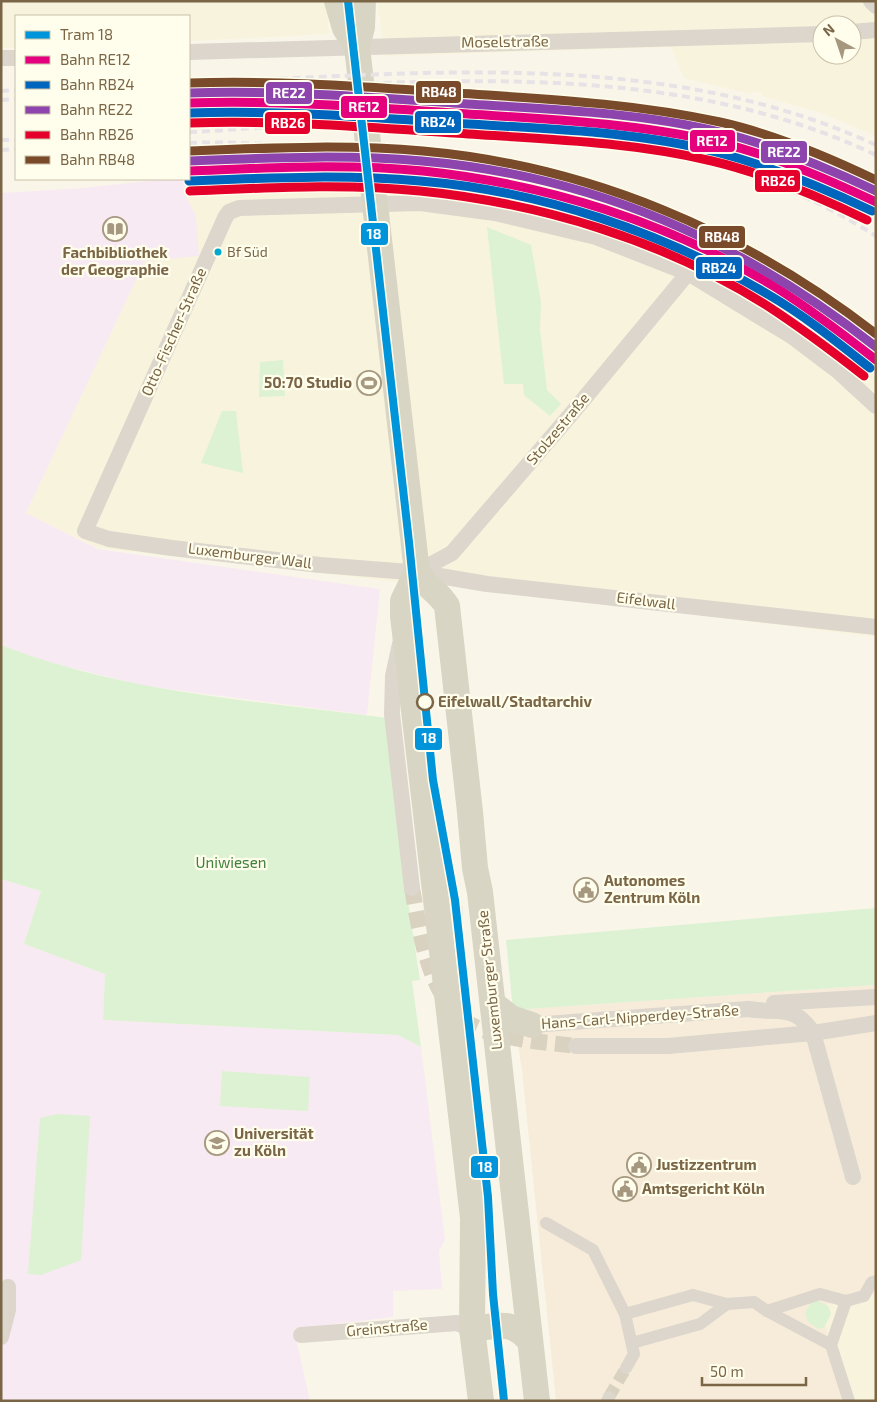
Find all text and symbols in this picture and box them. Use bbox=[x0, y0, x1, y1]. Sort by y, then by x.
legend bbox=[15, 15, 190, 180]
north arrow bbox=[812, 15, 862, 65]
text: N bbox=[819, 20, 838, 39]
text: Tram 18 bbox=[60, 25, 113, 43]
street label: Moselstraße bbox=[461, 31, 549, 51]
text: Bahn RE12 bbox=[60, 50, 130, 68]
text: Bahn RB24 bbox=[60, 75, 135, 93]
line badge: RB48 bbox=[415, 80, 462, 104]
line badge: RE22 bbox=[265, 81, 313, 105]
text: RB48 bbox=[421, 83, 457, 100]
text: RE22 bbox=[272, 84, 306, 101]
line badge: RE12 bbox=[340, 95, 388, 119]
text: RE12 bbox=[348, 98, 380, 115]
text: Bahn RE22 bbox=[60, 100, 133, 118]
line badge: RB24 bbox=[414, 110, 462, 134]
line badge: RB26 bbox=[264, 111, 311, 135]
text: RB24 bbox=[420, 113, 456, 130]
text: RB26 bbox=[271, 114, 305, 131]
text: Bahn RB26 bbox=[60, 125, 134, 143]
line badge: RE12 bbox=[689, 129, 736, 153]
text: RE12 bbox=[696, 132, 728, 149]
line badge: RE22 bbox=[760, 140, 808, 164]
text: RE22 bbox=[767, 143, 801, 160]
text: Bahn RB48 bbox=[60, 150, 135, 168]
line badge: RB26 bbox=[754, 169, 801, 193]
text: RB26 bbox=[761, 172, 795, 189]
library icon: Fachbibliothek der Geographie bbox=[102, 216, 128, 242]
line badge: 18 bbox=[360, 222, 389, 246]
text: 18 bbox=[367, 225, 381, 242]
line badge: RB48 bbox=[698, 225, 746, 249]
text: RB48 bbox=[704, 228, 740, 245]
place label: Fachbibliothek der Geographie bbox=[61, 243, 169, 278]
place label: Bf Süd bbox=[227, 243, 268, 260]
marker: Bf Süd bbox=[213, 247, 223, 257]
line badge: RB24 bbox=[695, 256, 743, 280]
text: RB24 bbox=[701, 259, 737, 276]
street label: Otto-Fischer-Straße bbox=[137, 265, 209, 399]
sports icon: 50:70 Studio bbox=[356, 370, 382, 396]
place label: 50:70 Studio bbox=[264, 373, 352, 391]
street label: Stolzestraße bbox=[522, 389, 593, 468]
street label: Luxemburger Wall bbox=[187, 538, 314, 572]
street label: Eifelwall bbox=[616, 587, 677, 613]
place label: Eifelwall/Stadtarchiv bbox=[438, 692, 592, 710]
marker: Eifelwall/Stadtarchiv bbox=[416, 693, 434, 711]
line badge: 18 bbox=[414, 727, 443, 751]
text: 18 bbox=[422, 729, 436, 746]
park label: Uniwiesen bbox=[196, 853, 266, 871]
place label: Autonomes Zentrum Köln bbox=[604, 871, 700, 906]
public building icon: Autonomes Zentrum Köln bbox=[573, 877, 599, 903]
street label: Luxemburger Straße bbox=[473, 909, 505, 1051]
street label: Hans-Carl-Nipperdey-Straße bbox=[540, 1000, 739, 1032]
place label: Universität zu Köln bbox=[234, 1124, 314, 1159]
school or university icon: Universität zu Köln bbox=[204, 1130, 230, 1156]
public building icon: Justizzentrum bbox=[626, 1152, 652, 1178]
line badge: 18 bbox=[470, 1155, 499, 1179]
place label: Justizzentrum bbox=[656, 1155, 757, 1173]
text: 18 bbox=[478, 1158, 492, 1175]
public building icon: Amtsgericht Köln bbox=[612, 1176, 638, 1202]
place label: Amtsgericht Köln bbox=[642, 1179, 765, 1197]
street label: Greinstraße bbox=[346, 1314, 428, 1340]
scale bar bbox=[702, 1354, 806, 1386]
text: 50 m bbox=[710, 1362, 744, 1380]

